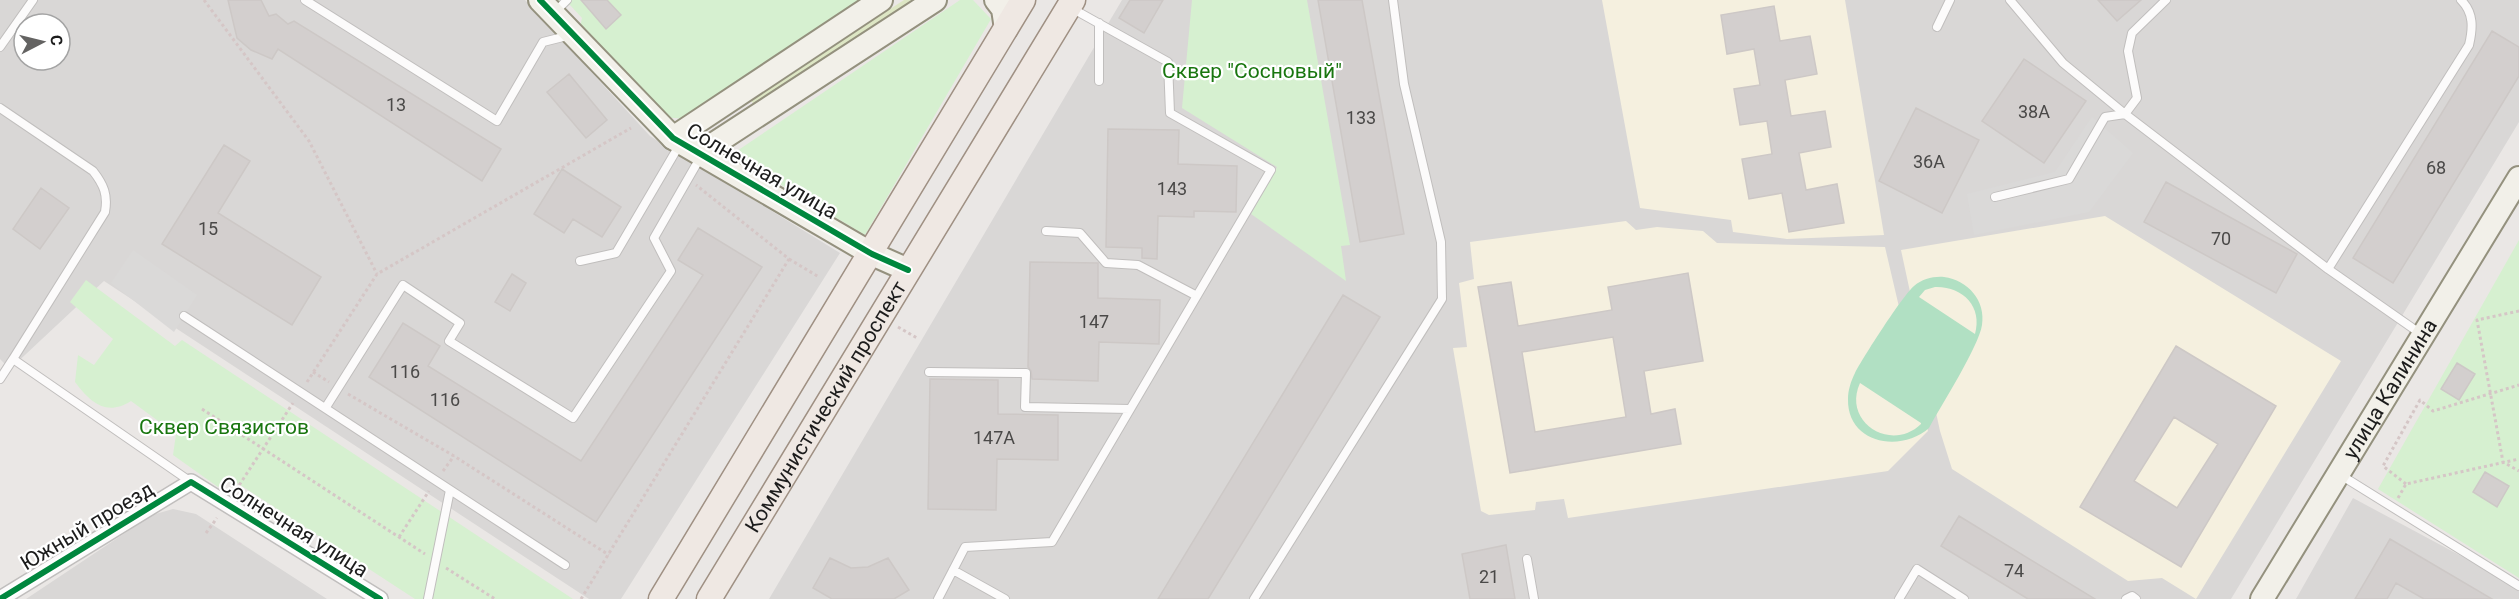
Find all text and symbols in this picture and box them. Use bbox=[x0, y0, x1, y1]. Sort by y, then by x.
north arrow bbox=[12, 12, 72, 72]
text: С bbox=[46, 34, 66, 47]
park label: Сквер "Сосновый" bbox=[1162, 59, 1342, 83]
house number: 13 bbox=[386, 94, 406, 115]
house number: 38А bbox=[2018, 101, 2050, 122]
house number: 133 bbox=[1346, 107, 1376, 128]
street label: Солнечная улица bbox=[682, 118, 842, 224]
house number: 36А bbox=[1913, 151, 1945, 172]
house number: 68 bbox=[2426, 157, 2446, 178]
house number: 143 bbox=[1157, 178, 1187, 199]
house number: 15 bbox=[198, 218, 218, 239]
house number: 70 bbox=[2211, 228, 2231, 249]
street label: Коммунистический проспект bbox=[740, 277, 911, 537]
house number: 147 bbox=[1079, 311, 1109, 332]
street label: улица Калинина bbox=[2338, 315, 2442, 464]
house number: 116 bbox=[390, 361, 420, 382]
house number: 116 bbox=[430, 389, 460, 410]
park label: Сквер Связистов bbox=[139, 415, 309, 439]
house number: 147А bbox=[973, 427, 1015, 448]
street label: Солнечная улица bbox=[215, 472, 373, 582]
street label: Южный проезд bbox=[16, 477, 158, 575]
house number: 74 bbox=[2004, 560, 2024, 581]
house number: 21 bbox=[1479, 566, 1499, 587]

